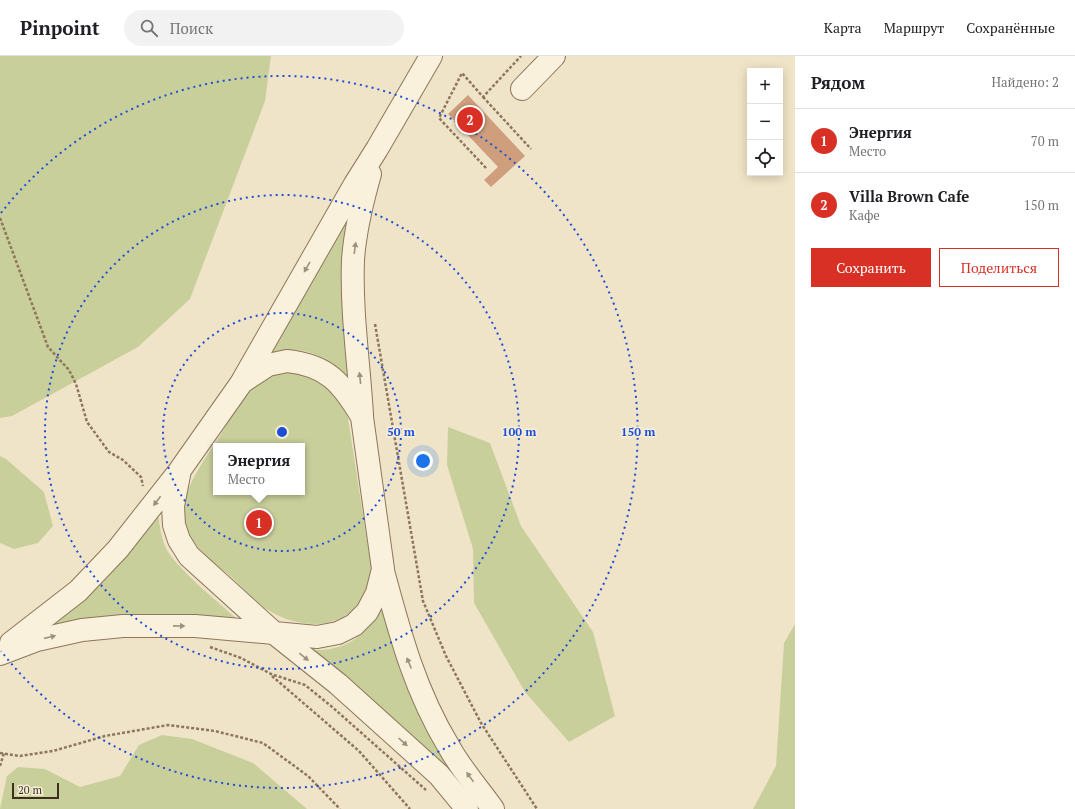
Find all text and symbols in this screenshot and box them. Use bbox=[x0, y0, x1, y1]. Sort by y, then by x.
search box bbox=[124, 10, 404, 46]
text: Pinpoint bbox=[20, 15, 100, 40]
icon: search bbox=[138, 17, 160, 39]
text: Поиск bbox=[170, 18, 213, 38]
text: Карта bbox=[824, 18, 862, 37]
text: Маршрут bbox=[884, 18, 944, 37]
text: Сохранённые bbox=[966, 18, 1055, 37]
map controls bbox=[747, 68, 783, 176]
button: + bbox=[747, 68, 783, 104]
text: Рядом bbox=[811, 71, 865, 94]
text: Найдено: 2 bbox=[992, 73, 1059, 91]
button: − bbox=[747, 104, 783, 140]
pin: 2 bbox=[457, 105, 483, 135]
text: Энергия bbox=[849, 122, 912, 142]
text: 1 bbox=[820, 132, 828, 150]
text: 70 m bbox=[1031, 132, 1059, 150]
button: locate bbox=[747, 140, 783, 176]
text: Место bbox=[849, 142, 886, 160]
text: Villa Brown Cafe bbox=[849, 186, 969, 206]
text: 2 bbox=[820, 196, 828, 214]
text: 150 m bbox=[1024, 196, 1059, 214]
text: Кафе bbox=[849, 206, 880, 224]
one-way arrow bbox=[352, 242, 358, 254]
button: Сохранить bbox=[811, 248, 931, 287]
button: Поделиться bbox=[939, 248, 1059, 287]
one-way arrow bbox=[304, 261, 311, 273]
one-way arrow bbox=[356, 372, 363, 384]
text: 50 m bbox=[387, 424, 415, 439]
text: 100 m bbox=[502, 424, 536, 439]
text: 150 m bbox=[621, 424, 655, 439]
centre of rings bbox=[275, 425, 289, 439]
popup bbox=[213, 443, 305, 495]
text: Энергия bbox=[228, 450, 290, 470]
your location bbox=[413, 451, 433, 471]
text: Место bbox=[228, 470, 265, 488]
one-way arrow bbox=[153, 496, 161, 507]
pin: 1 bbox=[246, 508, 272, 538]
one-way arrow bbox=[173, 623, 186, 629]
one-way arrow bbox=[44, 633, 56, 639]
one-way arrow bbox=[299, 653, 310, 661]
one-way arrow bbox=[406, 657, 412, 669]
one-way arrow bbox=[398, 737, 408, 746]
one-way arrow bbox=[466, 772, 474, 783]
scale bar bbox=[12, 781, 59, 800]
text: 20 m bbox=[18, 783, 42, 797]

